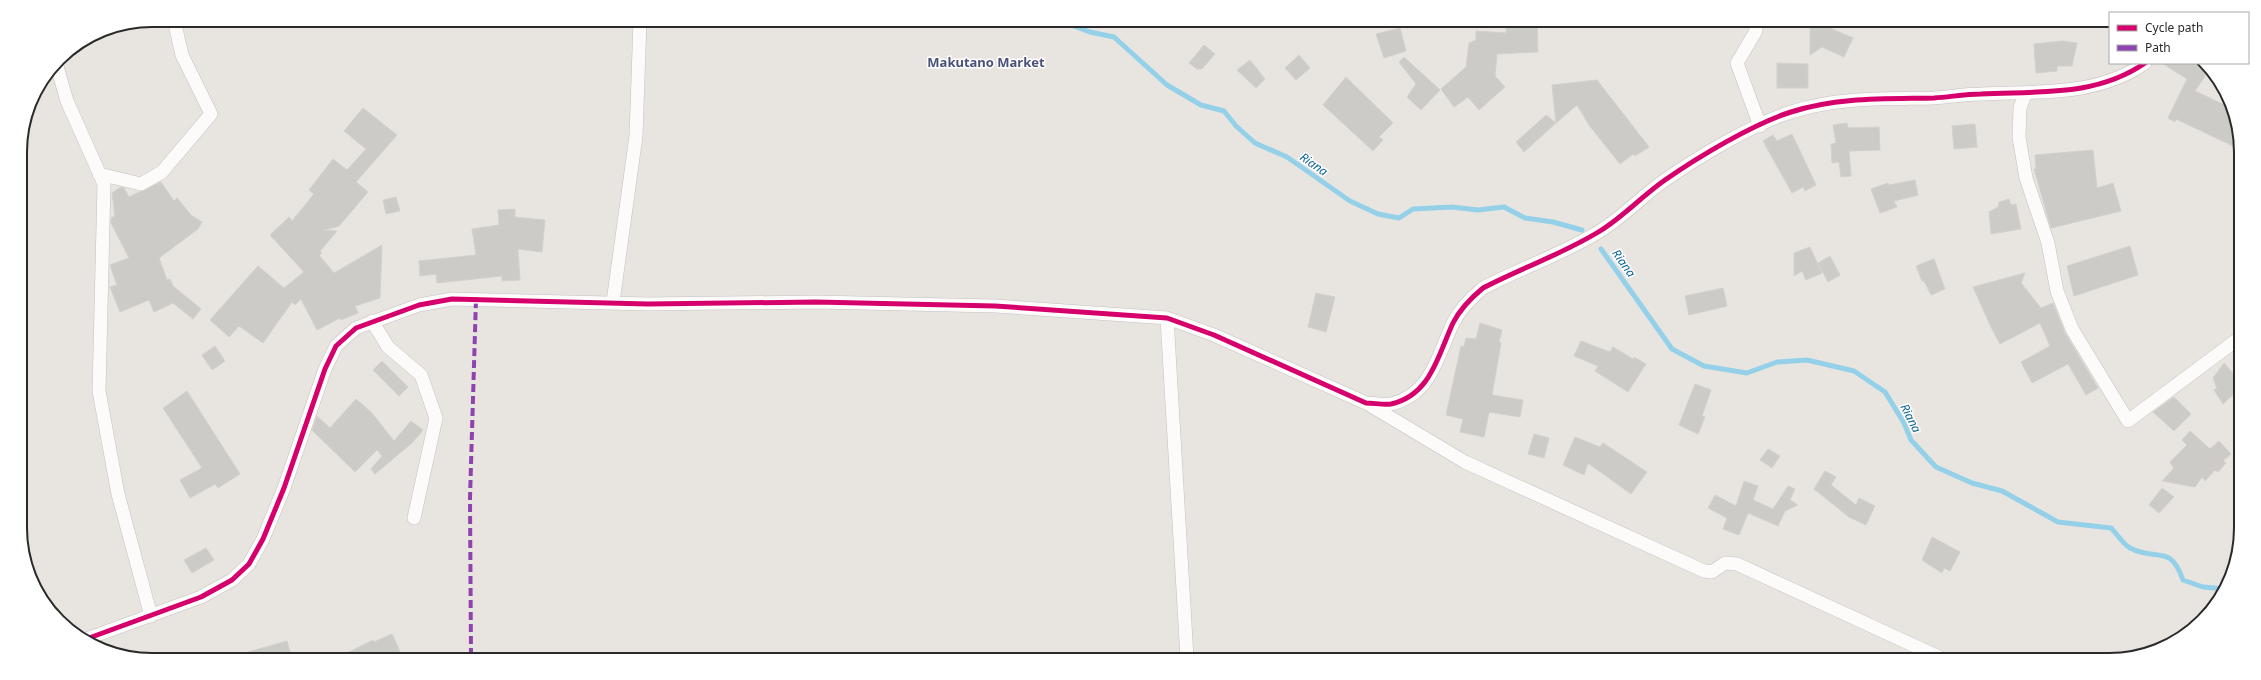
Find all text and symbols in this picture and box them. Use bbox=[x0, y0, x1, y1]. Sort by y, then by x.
legend bbox=[2109, 12, 2249, 64]
text: Cycle path bbox=[2145, 19, 2203, 36]
text: Path bbox=[2145, 39, 2171, 56]
district label: Makutano Market bbox=[927, 53, 1045, 71]
water label: Riana bbox=[1297, 148, 1332, 180]
water label: Riana bbox=[1608, 246, 1640, 281]
water label: Riana bbox=[1896, 401, 1926, 436]

